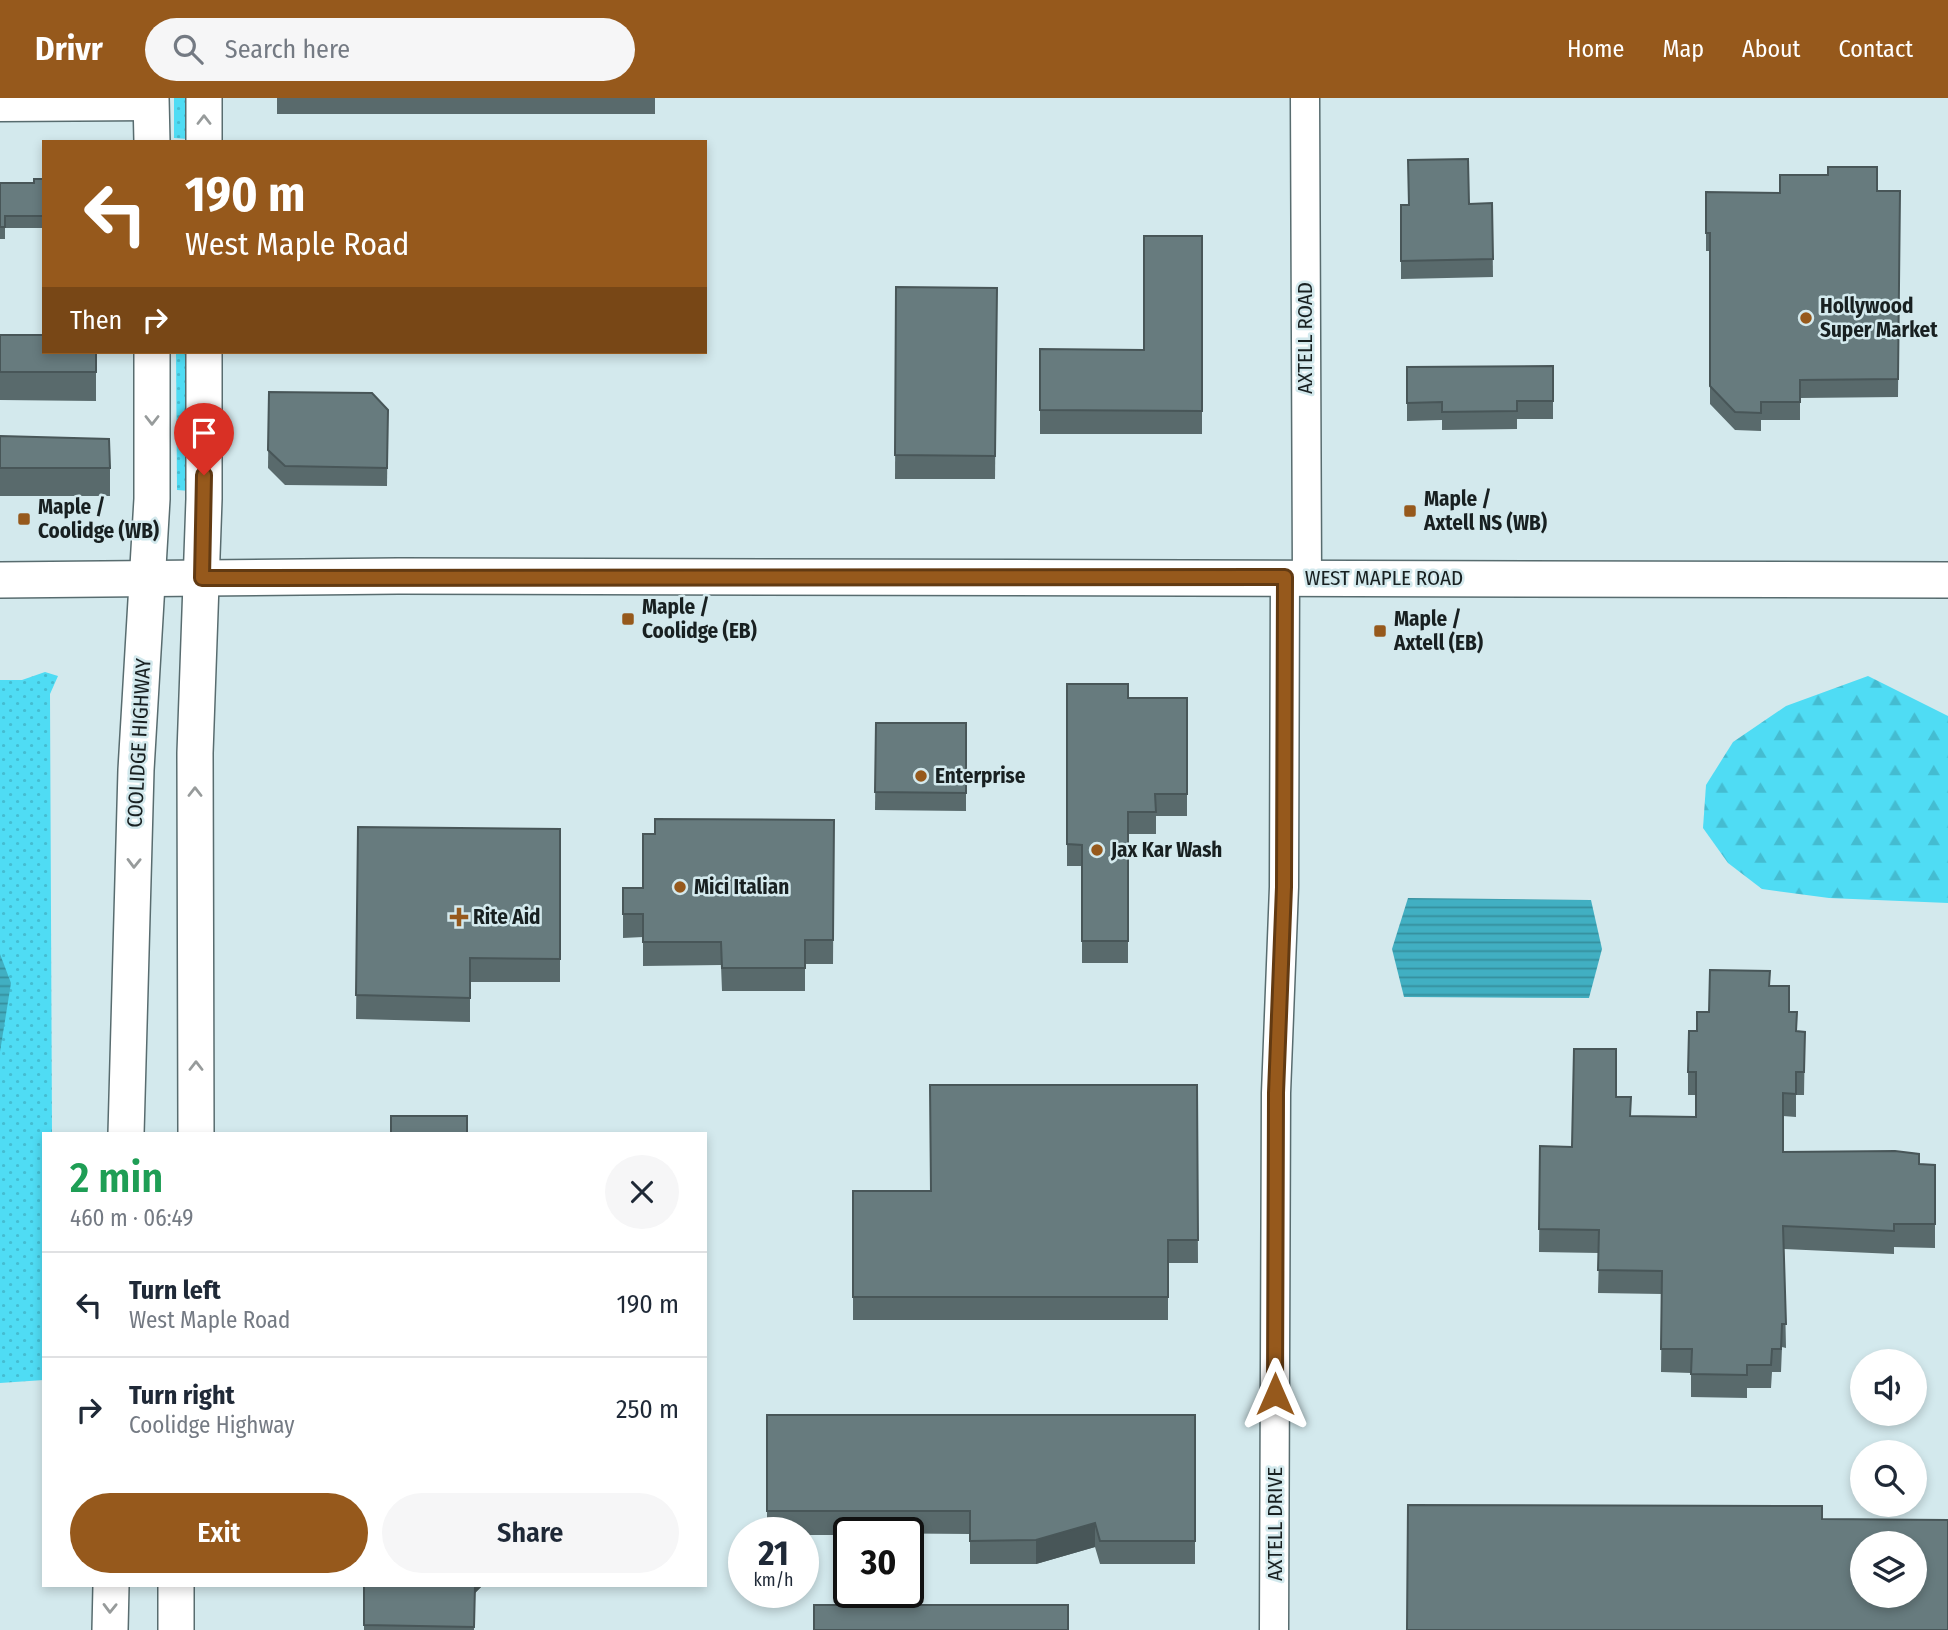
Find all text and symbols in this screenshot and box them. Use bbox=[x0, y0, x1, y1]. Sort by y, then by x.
search box bbox=[145, 18, 635, 81]
text: Drivr bbox=[35, 29, 103, 69]
icon: search bbox=[169, 30, 207, 68]
text: Search here bbox=[225, 34, 350, 65]
text: Home bbox=[1567, 35, 1624, 63]
text: Map bbox=[1662, 35, 1704, 63]
text: About bbox=[1742, 35, 1800, 63]
text: Contact bbox=[1838, 35, 1913, 63]
one-way arrow bbox=[196, 114, 212, 125]
text: 190 m bbox=[185, 165, 305, 224]
icon: left bbox=[70, 168, 161, 259]
text: West Maple Road bbox=[185, 225, 410, 263]
street label: AXTELL ROAD bbox=[1292, 282, 1318, 394]
place label: Hollywood Super Market bbox=[1820, 293, 1938, 343]
icon: right bbox=[136, 301, 174, 339]
text: Then bbox=[70, 305, 122, 336]
marker: Hollywood Super Market bbox=[1798, 310, 1814, 326]
pin bbox=[174, 403, 234, 475]
icon: arrive bbox=[185, 414, 223, 452]
one-way arrow bbox=[144, 415, 160, 426]
place label: Maple / Axtell NS (WB) bbox=[1423, 486, 1547, 536]
place label: Maple / Coolidge (WB) bbox=[38, 494, 159, 544]
marker: Maple / Axtell NS (WB) bbox=[1402, 503, 1418, 519]
marker: Maple / Coolidge (WB) bbox=[16, 511, 32, 527]
street label: WEST MAPLE ROAD bbox=[1305, 565, 1463, 591]
place label: Maple / Coolidge (EB) bbox=[642, 594, 757, 644]
place label: Maple / Axtell (EB) bbox=[1393, 606, 1483, 656]
marker: Maple / Coolidge (EB) bbox=[620, 611, 636, 627]
marker: Maple / Axtell (EB) bbox=[1372, 623, 1388, 639]
street label: COOLIDGE HIGHWAY bbox=[122, 657, 156, 828]
place label: Enterprise bbox=[935, 763, 1026, 789]
marker: Enterprise bbox=[913, 768, 929, 784]
one-way arrow bbox=[187, 786, 203, 796]
place label: Jax Kar Wash bbox=[1110, 837, 1222, 863]
marker: Jax Kar Wash bbox=[1089, 842, 1105, 858]
one-way arrow bbox=[126, 858, 142, 868]
place label: Mici Italian bbox=[694, 874, 789, 900]
marker: Mici Italian bbox=[672, 879, 688, 895]
place label: Rite Aid bbox=[473, 904, 541, 930]
marker: Rite Aid bbox=[451, 909, 467, 925]
one-way arrow bbox=[188, 1060, 204, 1071]
text: 2 min bbox=[70, 1153, 163, 1203]
button: close bbox=[605, 1155, 679, 1229]
text: 460 m · 06:49 bbox=[70, 1204, 193, 1232]
text: Turn left bbox=[129, 1275, 221, 1306]
icon: left bbox=[70, 1286, 108, 1324]
text: 190 m bbox=[617, 1289, 679, 1320]
text: West Maple Road bbox=[129, 1306, 290, 1334]
map controls bbox=[1850, 1349, 1927, 1608]
button: sound bbox=[1850, 1349, 1927, 1426]
position arrow bbox=[1238, 1357, 1312, 1431]
text: Turn right bbox=[129, 1380, 235, 1411]
icon: right bbox=[70, 1391, 108, 1429]
text: 250 m bbox=[616, 1394, 679, 1425]
text: Coolidge Highway bbox=[129, 1411, 294, 1439]
button: search bbox=[1850, 1440, 1927, 1517]
street label: AXTELL DRIVE bbox=[1262, 1467, 1288, 1581]
button: Exit bbox=[70, 1493, 368, 1573]
button: Share bbox=[382, 1493, 679, 1573]
speed limit sign: 30 bbox=[833, 1517, 924, 1608]
button: layers bbox=[1850, 1531, 1927, 1608]
text: 21 bbox=[758, 1532, 789, 1574]
text: km/h bbox=[753, 1569, 794, 1591]
one-way arrow bbox=[103, 1603, 118, 1614]

